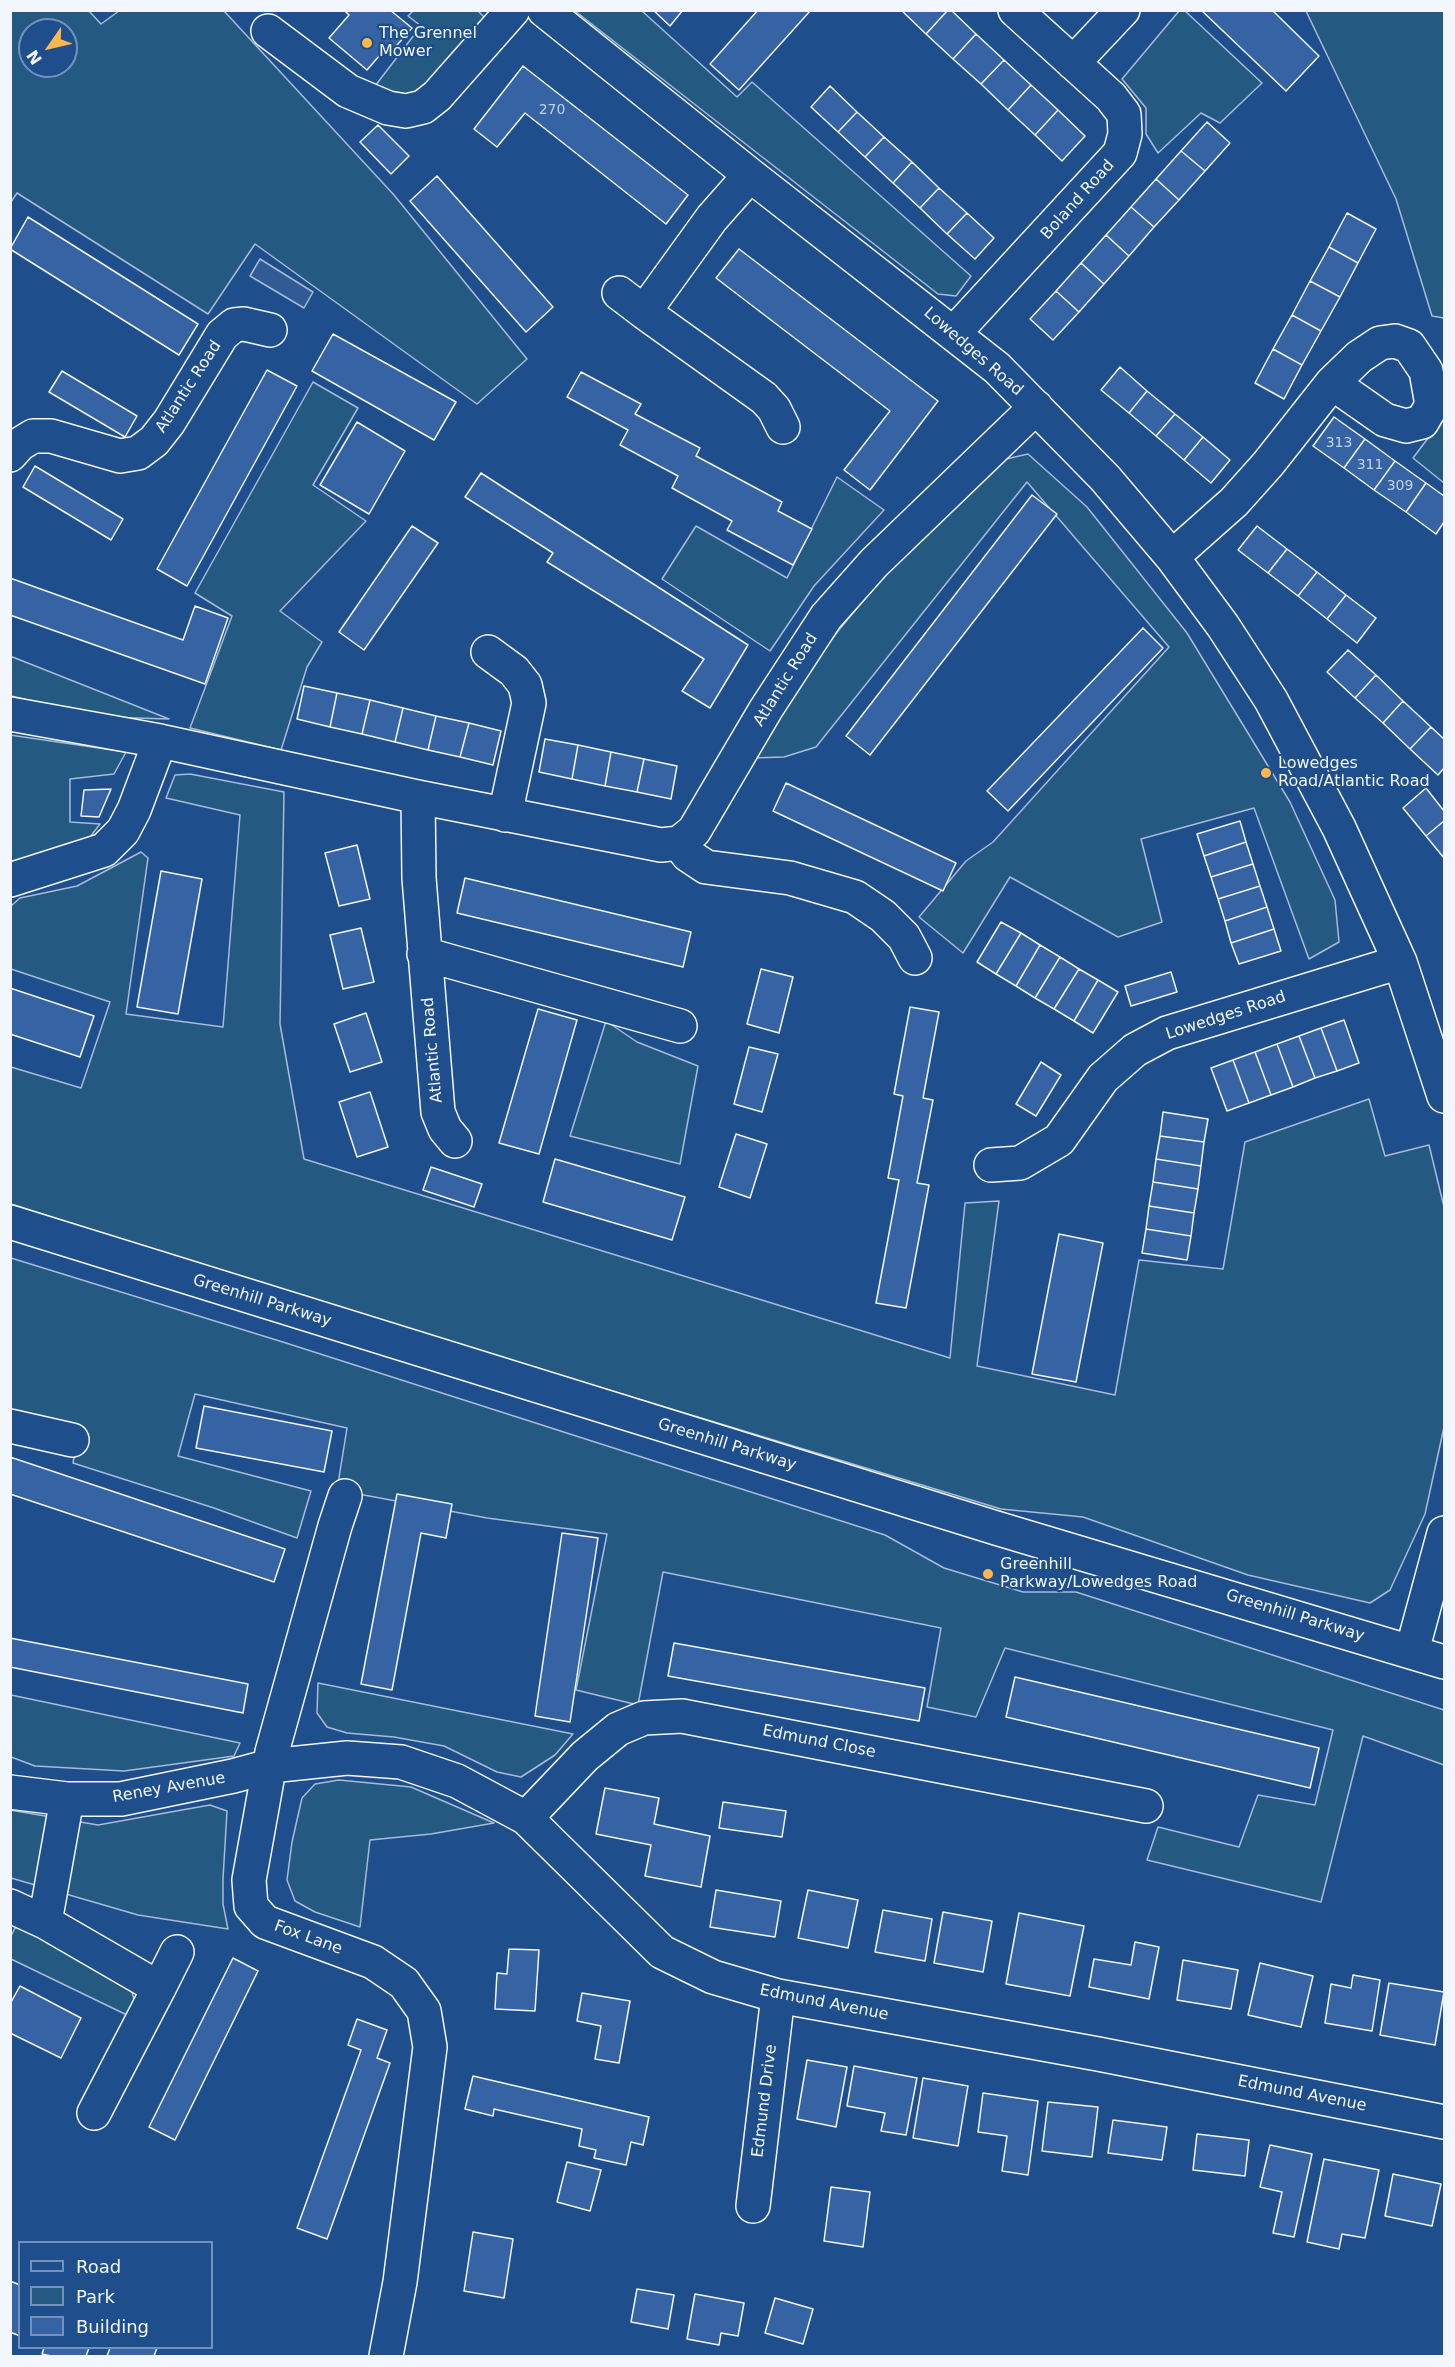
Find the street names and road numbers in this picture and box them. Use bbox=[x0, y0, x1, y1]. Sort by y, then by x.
street label: Boland Road bbox=[1037, 156, 1119, 244]
street label: Lowedges Road bbox=[920, 304, 1026, 400]
street label: Atlantic Road bbox=[152, 337, 226, 437]
street label: Atlantic Road bbox=[750, 630, 822, 730]
street label: Lowedges Road bbox=[1164, 988, 1288, 1044]
street label: Atlantic Road bbox=[419, 996, 447, 1104]
street label: Greenhill Parkway bbox=[190, 1271, 334, 1331]
street label: Greenhill Parkway bbox=[655, 1415, 799, 1475]
street label: Greenhill Parkway bbox=[1223, 1586, 1367, 1646]
street label: Edmund Close bbox=[761, 1722, 877, 1762]
street label: Reney Avenue bbox=[111, 1769, 227, 1807]
street label: Fox Lane bbox=[271, 1917, 345, 1959]
street label: Edmund Avenue bbox=[758, 1981, 890, 2025]
street label: Edmund Drive bbox=[749, 2043, 781, 2159]
street label: Edmund Avenue bbox=[1236, 2072, 1368, 2116]

